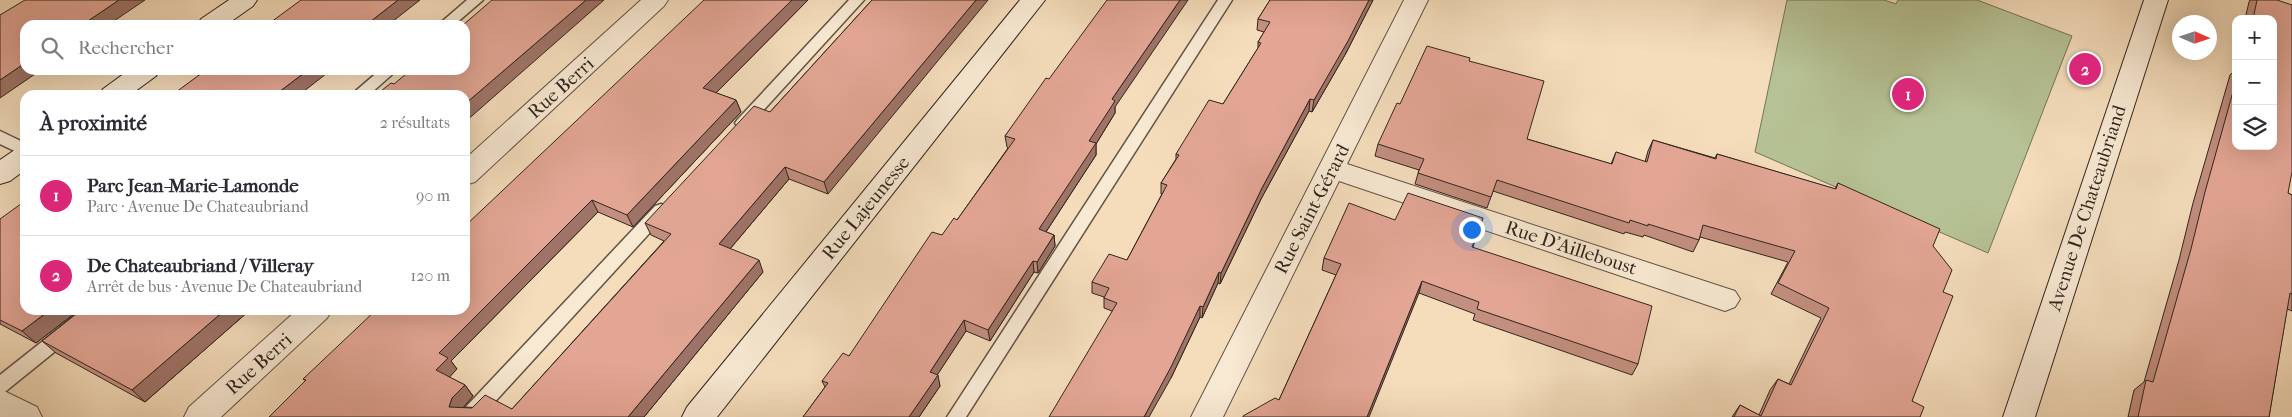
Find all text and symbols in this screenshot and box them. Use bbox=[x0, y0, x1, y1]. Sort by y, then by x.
north arrow bbox=[2172, 15, 2217, 60]
map controls bbox=[2232, 15, 2277, 150]
button: + bbox=[2232, 15, 2277, 60]
search box bbox=[20, 20, 470, 75]
icon: search bbox=[38, 34, 66, 62]
text: Rechercher bbox=[78, 37, 174, 59]
pin: 2 bbox=[2069, 50, 2101, 88]
street label: Rue Berri bbox=[523, 52, 599, 123]
button: − bbox=[2232, 60, 2277, 105]
pin: 1 bbox=[1892, 75, 1924, 113]
street label: Avenue De Chateaubriand bbox=[2043, 102, 2131, 314]
button: layers bbox=[2232, 105, 2277, 150]
text: À proximité bbox=[40, 111, 147, 135]
text: 2 résultats bbox=[380, 113, 450, 132]
street label: Rue Saint-Gérard bbox=[1270, 140, 1354, 277]
street label: Rue Lajeunesse bbox=[818, 152, 914, 264]
text: Parc Jean-Marie-Lamonde bbox=[87, 175, 299, 197]
text: 1 bbox=[53, 186, 59, 205]
text: 90 m bbox=[416, 186, 450, 205]
text: Parc · Avenue De Chateaubriand bbox=[87, 197, 309, 216]
street label: Rue D'Ailleboust bbox=[1502, 216, 1640, 280]
your location bbox=[1459, 217, 1485, 243]
text: De Chateaubriand / Villeray bbox=[87, 255, 314, 277]
text: 2 bbox=[52, 266, 60, 285]
text: 120 m bbox=[411, 266, 450, 285]
text: Arrêt de bus · Avenue De Chateaubriand bbox=[87, 277, 362, 296]
street label: Rue Berri bbox=[221, 328, 297, 399]

